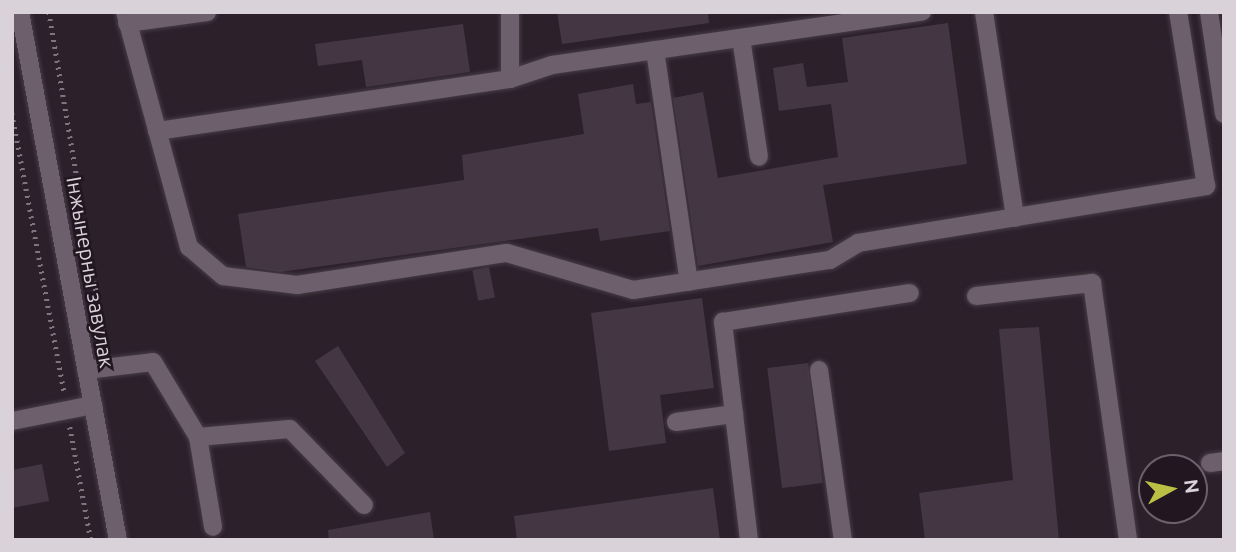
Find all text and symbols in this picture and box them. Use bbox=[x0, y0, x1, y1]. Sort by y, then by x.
street label: Інжынерны завулак bbox=[62, 174, 120, 370]
north arrow bbox=[1138, 454, 1208, 524]
text: N bbox=[1180, 478, 1204, 495]

